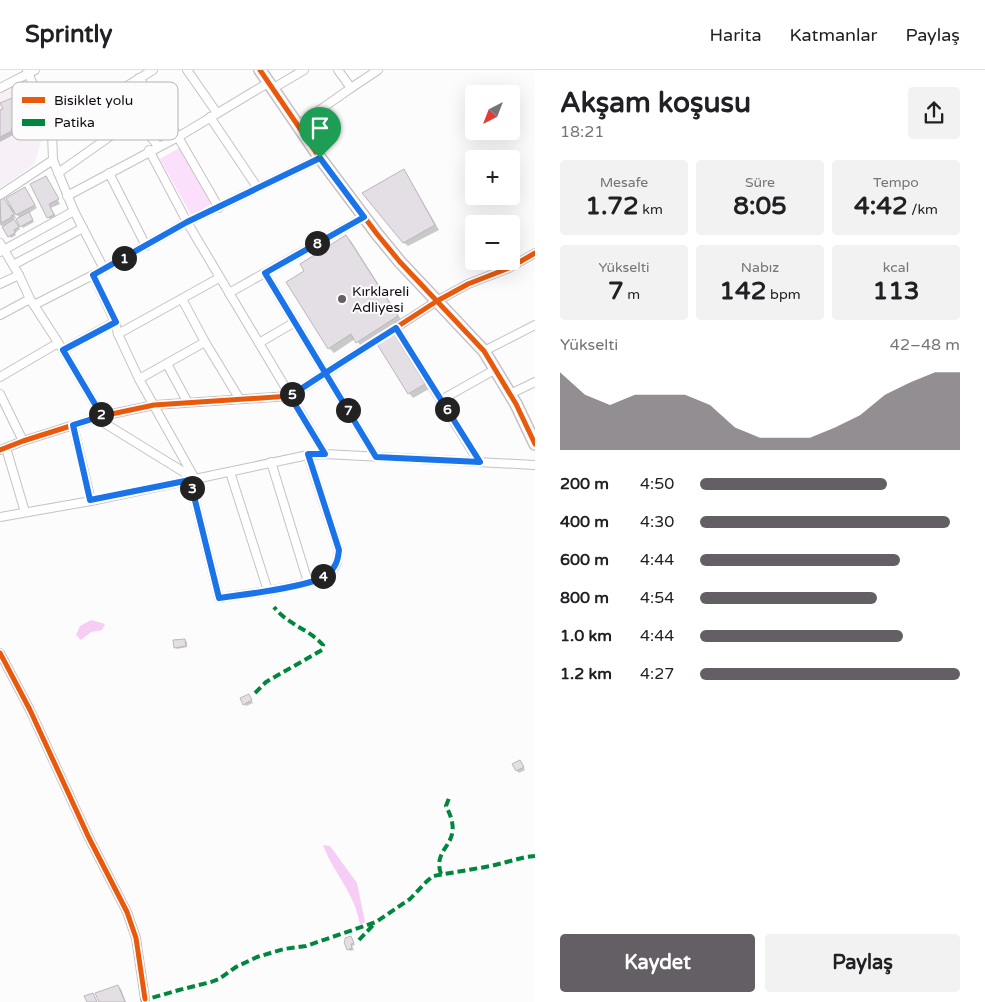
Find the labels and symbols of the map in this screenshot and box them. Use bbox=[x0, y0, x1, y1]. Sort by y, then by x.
legend bbox=[12, 82, 178, 140]
north arrow bbox=[465, 85, 520, 140]
text: Bisiklet yolu bbox=[54, 92, 133, 109]
pin bbox=[299, 107, 341, 158]
text: Patika bbox=[54, 114, 95, 131]
pin: 8 bbox=[304, 230, 330, 256]
pin: 1 bbox=[112, 246, 136, 270]
place label: Kırklareli Adliyesi bbox=[352, 283, 409, 316]
marker: Kırklareli Adliyesi bbox=[336, 293, 348, 305]
pin: 5 bbox=[280, 382, 304, 406]
pin: 6 bbox=[434, 396, 460, 422]
pin: 7 bbox=[336, 398, 360, 422]
pin: 2 bbox=[88, 402, 114, 426]
pin: 3 bbox=[180, 476, 204, 500]
pin: 4 bbox=[310, 564, 336, 588]

